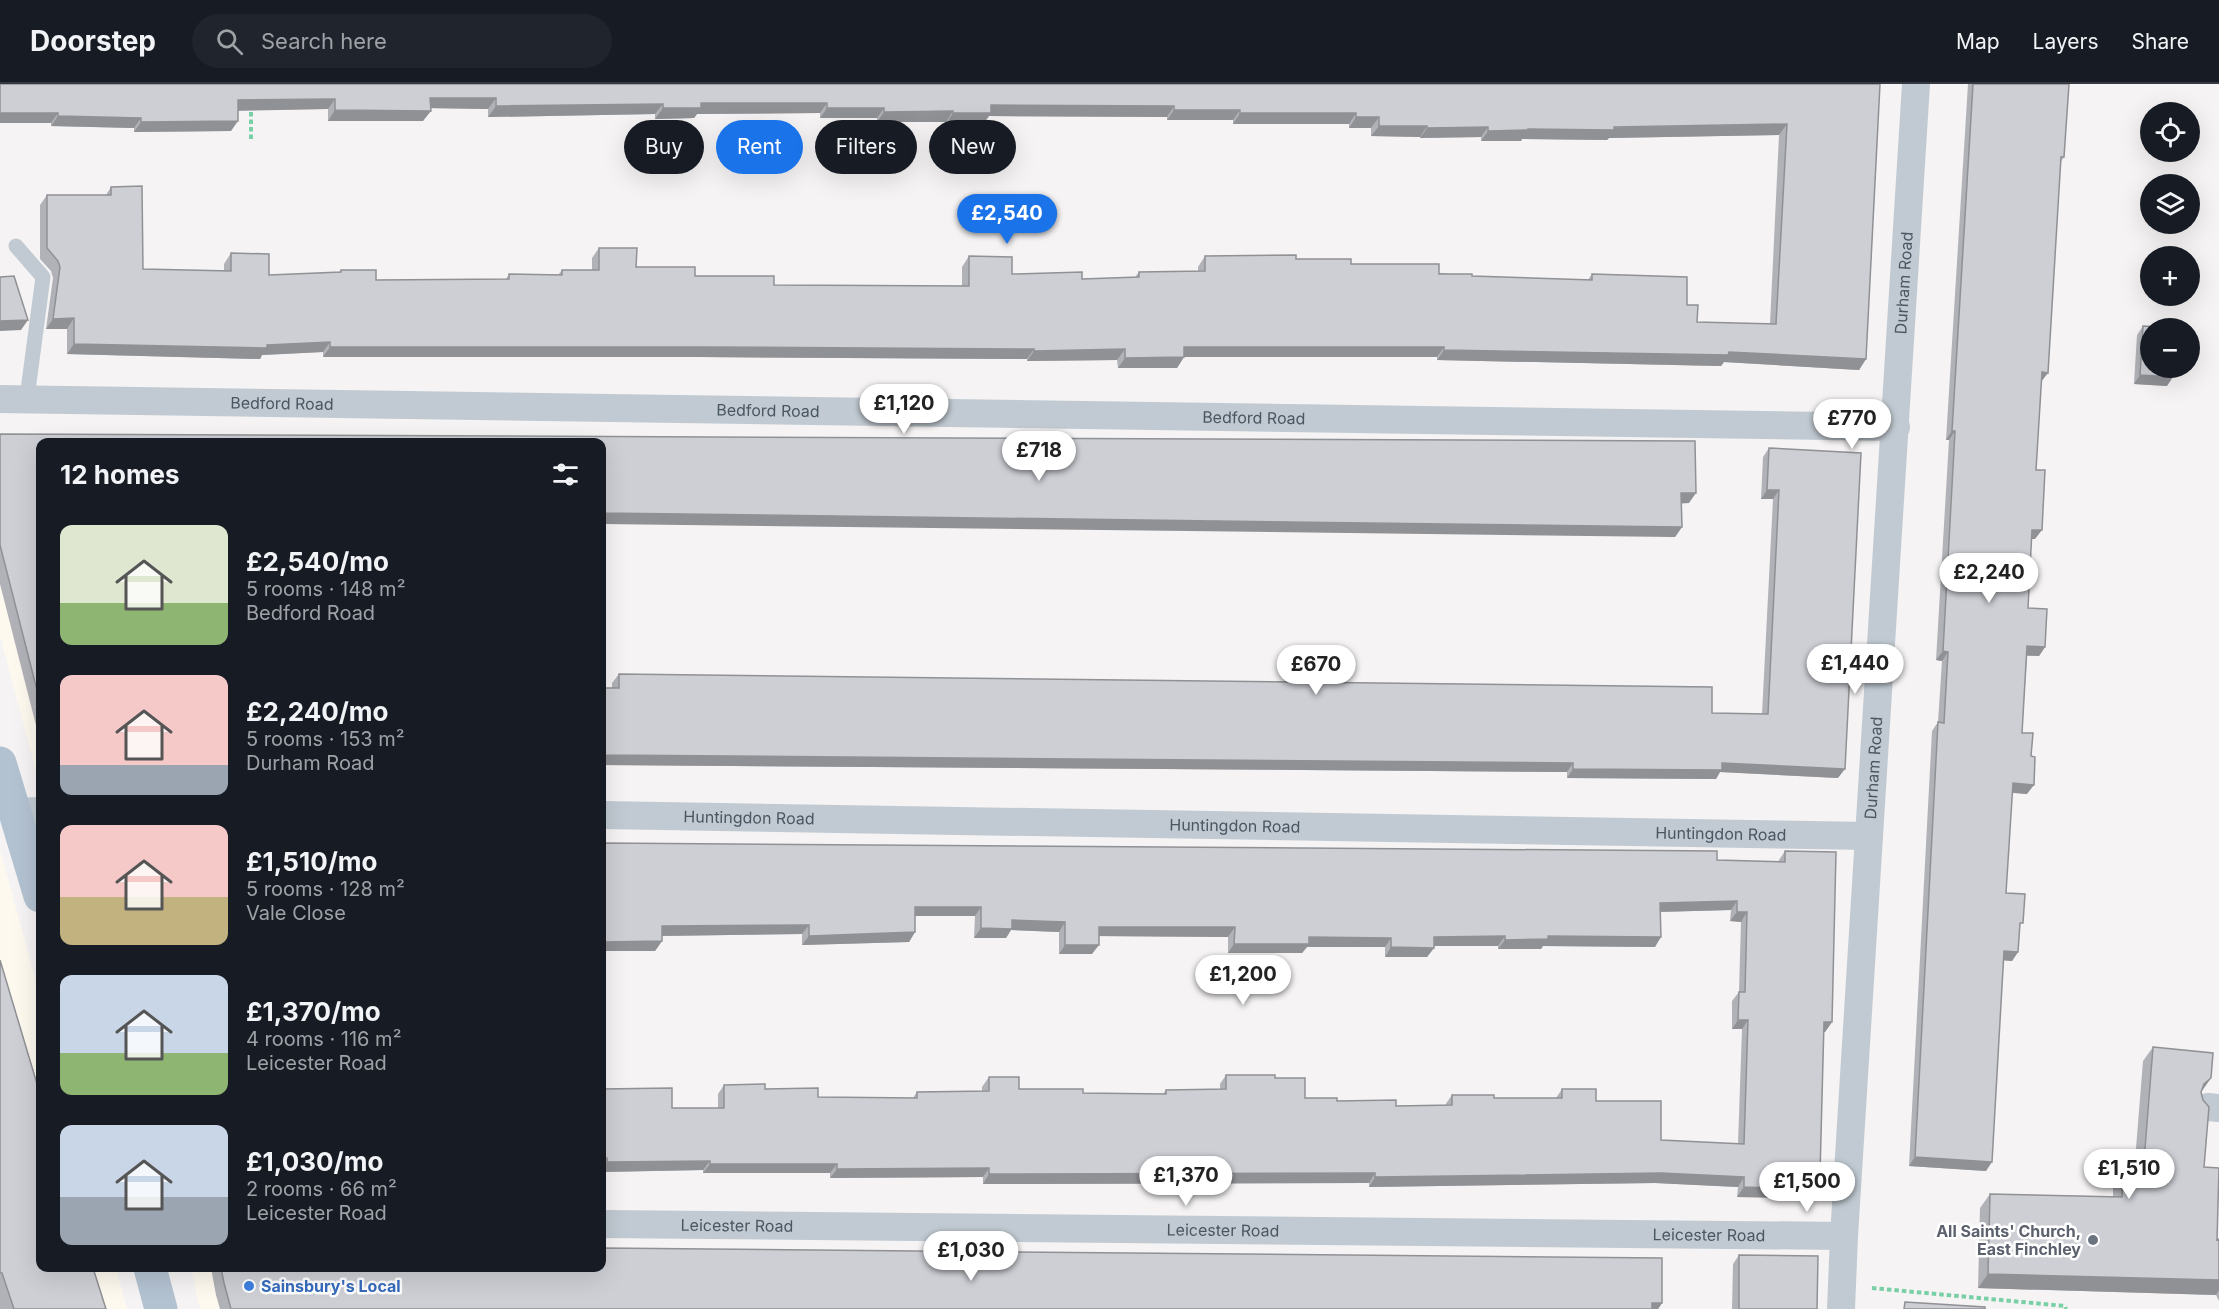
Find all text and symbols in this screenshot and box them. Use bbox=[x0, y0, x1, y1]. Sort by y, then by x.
search box bbox=[192, 14, 612, 68]
text: Doorstep bbox=[30, 24, 156, 58]
icon: search bbox=[213, 25, 246, 58]
text: Search here bbox=[261, 28, 387, 54]
text: Map bbox=[1956, 29, 2000, 54]
text: Layers bbox=[2033, 29, 2099, 54]
text: Share bbox=[2132, 29, 2189, 54]
map controls bbox=[2140, 102, 2200, 378]
button: locate bbox=[2140, 102, 2200, 162]
chip: Buy bbox=[624, 120, 704, 174]
chip: Rent bbox=[716, 120, 803, 174]
chip: Filters bbox=[815, 120, 917, 174]
chip: New bbox=[929, 120, 1016, 174]
button: layers bbox=[2140, 174, 2200, 234]
pin: £2,540 bbox=[958, 194, 1056, 245]
text: £2,540 bbox=[971, 201, 1043, 225]
street label: Durham Road bbox=[1890, 231, 1917, 335]
button: + bbox=[2140, 246, 2200, 306]
button: − bbox=[2140, 318, 2200, 378]
pin: £1,120 bbox=[855, 384, 953, 435]
text: £1,120 bbox=[874, 391, 934, 415]
street label: Bedford Road bbox=[230, 392, 334, 414]
pin: £770 bbox=[1816, 399, 1888, 450]
street label: Bedford Road bbox=[716, 400, 820, 421]
text: £770 bbox=[1827, 406, 1877, 430]
street label: Bedford Road bbox=[1202, 407, 1306, 428]
pin: £718 bbox=[1003, 431, 1075, 482]
text: £718 bbox=[1016, 438, 1062, 462]
icon: filters bbox=[549, 458, 582, 491]
text: 12 homes bbox=[60, 459, 180, 490]
text: £2,540/mo bbox=[246, 546, 389, 577]
icon: home bbox=[108, 549, 180, 621]
pin: £2,240 bbox=[1940, 553, 2038, 604]
text: £2,240 bbox=[1953, 560, 2025, 584]
text: 5 rooms · 148 m² bbox=[246, 577, 405, 601]
text: Bedford Road bbox=[246, 601, 375, 625]
pin: £1,440 bbox=[1806, 644, 1904, 695]
pin: £670 bbox=[1280, 645, 1352, 696]
text: £1,440 bbox=[1821, 651, 1889, 675]
text: £670 bbox=[1291, 652, 1341, 676]
text: £2,240/mo bbox=[246, 696, 389, 727]
icon: home bbox=[108, 699, 180, 771]
street label: Durham Road bbox=[1860, 716, 1886, 820]
text: 5 rooms · 153 m² bbox=[246, 727, 405, 751]
text: Durham Road bbox=[246, 751, 375, 775]
street label: Huntingdon Road bbox=[683, 806, 815, 829]
street label: Huntingdon Road bbox=[1169, 814, 1301, 837]
street label: Huntingdon Road bbox=[1655, 822, 1787, 845]
text: £1,510/mo bbox=[246, 846, 377, 877]
icon: home bbox=[108, 849, 180, 921]
text: 5 rooms · 128 m² bbox=[246, 877, 405, 901]
text: Vale Close bbox=[246, 901, 346, 925]
pin: £1,200 bbox=[1194, 955, 1292, 1006]
text: £1,200 bbox=[1209, 962, 1277, 986]
text: £1,370/mo bbox=[246, 996, 381, 1027]
icon: home bbox=[108, 999, 180, 1071]
text: 4 rooms · 116 m² bbox=[246, 1027, 401, 1051]
text: Leicester Road bbox=[246, 1051, 387, 1075]
text: £1,030/mo bbox=[246, 1146, 383, 1177]
icon: home bbox=[108, 1149, 180, 1221]
pin: £1,510 bbox=[2080, 1149, 2178, 1200]
pin: £1,370 bbox=[1137, 1156, 1235, 1207]
text: £1,510 bbox=[2098, 1156, 2160, 1180]
pin: £1,500 bbox=[1758, 1162, 1856, 1213]
text: £1,370 bbox=[1153, 1163, 1219, 1187]
text: £1,500 bbox=[1773, 1169, 1841, 1193]
text: 2 rooms · 66 m² bbox=[246, 1177, 397, 1201]
text: Leicester Road bbox=[246, 1201, 387, 1225]
street label: Leicester Road bbox=[681, 1215, 793, 1236]
street label: Leicester Road bbox=[1167, 1219, 1279, 1241]
place label: All Saints' Church, East Finchley bbox=[1936, 1221, 2081, 1259]
street label: Leicester Road bbox=[1653, 1224, 1765, 1245]
pin: £1,030 bbox=[922, 1231, 1020, 1282]
marker: All Saints' Church, East Finchley bbox=[2086, 1233, 2100, 1247]
text: £1,030 bbox=[937, 1238, 1005, 1262]
place label: Sainsbury's Local bbox=[261, 1276, 401, 1296]
marker: Sainsbury's Local bbox=[242, 1279, 256, 1293]

